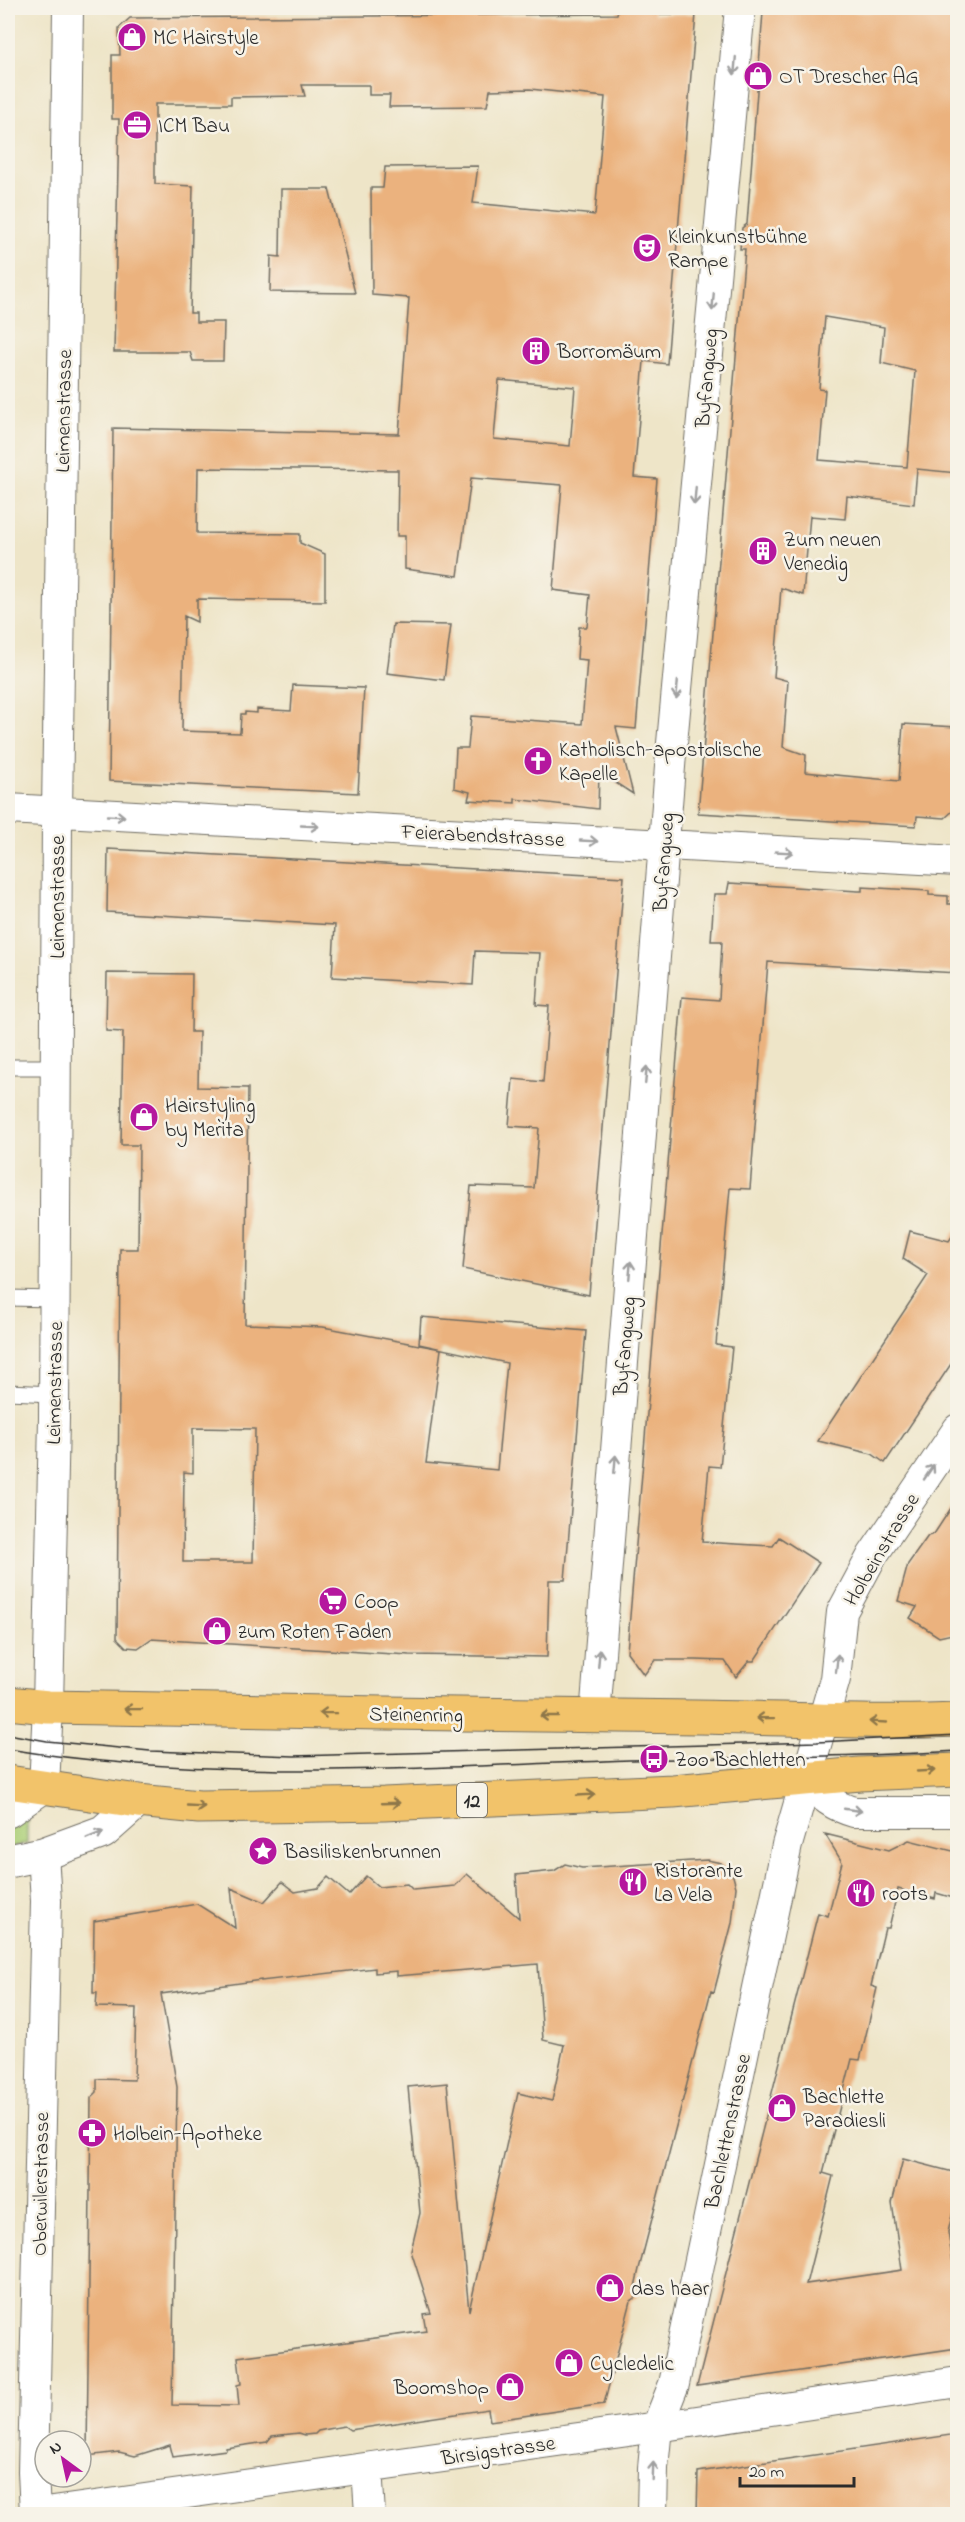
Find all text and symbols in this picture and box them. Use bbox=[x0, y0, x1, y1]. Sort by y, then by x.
shop icon: MC Hairstyle bbox=[116, 21, 148, 53]
place label: MC Hairstyle bbox=[153, 24, 259, 56]
one-way arrow bbox=[729, 55, 740, 75]
shop icon: OT Drescher AG bbox=[742, 60, 774, 92]
place label: OT Drescher AG bbox=[779, 63, 919, 93]
office icon: ICM Bau bbox=[121, 109, 153, 141]
place label: ICM Bau bbox=[158, 112, 230, 142]
place label: Kleinkunstbühne Rampe bbox=[668, 223, 808, 277]
theatre icon: Kleinkunstbühne Rampe bbox=[631, 232, 663, 264]
one-way arrow bbox=[707, 291, 718, 311]
street label: Byfangweg bbox=[689, 327, 729, 430]
building icon: Borromäum bbox=[520, 335, 552, 367]
place label: Borromäum bbox=[556, 338, 661, 368]
street label: Leimenstrasse bbox=[49, 348, 81, 473]
one-way arrow bbox=[689, 485, 700, 505]
place label: Zum neuen Venedig bbox=[783, 526, 881, 582]
building icon: Zum neuen Venedig bbox=[747, 535, 779, 567]
one-way arrow bbox=[671, 680, 682, 700]
place label: Katholisch-apostolische Kapelle bbox=[559, 736, 762, 790]
church icon: Katholisch-apostolische Kapelle bbox=[522, 745, 554, 777]
one-way arrow bbox=[105, 810, 125, 821]
street label: Byfangweg bbox=[646, 812, 685, 914]
street label: Feierabendstrasse bbox=[400, 818, 566, 856]
one-way arrow bbox=[300, 821, 320, 832]
street label: Leimenstrasse bbox=[44, 835, 74, 959]
one-way arrow bbox=[578, 835, 598, 846]
one-way arrow bbox=[773, 846, 793, 857]
one-way arrow bbox=[641, 1066, 652, 1086]
place label: Hairstyling by Merita bbox=[165, 1092, 255, 1148]
shop icon: Hairstyling by Merita bbox=[128, 1101, 160, 1133]
one-way arrow bbox=[625, 1260, 636, 1280]
street label: Byfangweg bbox=[607, 1295, 647, 1398]
street label: Leimenstrasse bbox=[40, 1320, 72, 1445]
one-way arrow bbox=[610, 1454, 621, 1474]
one-way arrow bbox=[923, 1464, 935, 1480]
street label: Holbeinstrasse bbox=[837, 1487, 929, 1612]
supermarket icon: Coop bbox=[317, 1585, 349, 1617]
place label: Coop bbox=[354, 1588, 399, 1618]
shop icon: zum Roten Faden bbox=[201, 1615, 233, 1647]
place label: zum Roten Faden bbox=[238, 1618, 391, 1648]
one-way arrow bbox=[594, 1649, 605, 1669]
one-way arrow bbox=[832, 1653, 843, 1673]
street label: Steinenring bbox=[369, 1700, 463, 1734]
one-way arrow bbox=[124, 1703, 144, 1714]
one-way arrow bbox=[319, 1707, 339, 1718]
one-way arrow bbox=[540, 1710, 560, 1722]
one-way arrow bbox=[756, 1713, 776, 1724]
one-way arrow bbox=[869, 1716, 889, 1727]
bus stop icon: Zoo Bachletten bbox=[638, 1743, 670, 1775]
place label: Zoo Bachletten bbox=[675, 1746, 806, 1776]
one-way arrow bbox=[916, 1766, 936, 1777]
road number: 12 bbox=[457, 1783, 487, 1817]
one-way arrow bbox=[575, 1789, 595, 1800]
one-way arrow bbox=[380, 1798, 400, 1809]
one-way arrow bbox=[185, 1800, 205, 1811]
one-way arrow bbox=[842, 1805, 862, 1816]
one-way arrow bbox=[85, 1829, 103, 1840]
place icon: Basiliskenbrunnen bbox=[247, 1835, 279, 1867]
place label: Basiliskenbrunnen bbox=[283, 1838, 441, 1868]
place label: Ristorante La Vela bbox=[654, 1857, 743, 1911]
restaurant icon: Ristorante La Vela bbox=[617, 1866, 649, 1898]
restaurant icon: roots bbox=[845, 1877, 877, 1909]
place label: roots bbox=[882, 1880, 928, 1910]
street label: Bachlettenstrasse bbox=[698, 2050, 760, 2213]
place label: Bachlette Paradiesli bbox=[802, 2083, 886, 2137]
shop icon: Bachlette Paradiesli bbox=[766, 2092, 798, 2124]
street label: Oberwilerstrasse bbox=[26, 2111, 58, 2256]
pharmacy icon: Holbein-Apotheke bbox=[76, 2117, 108, 2149]
place label: Holbein-Apotheke bbox=[113, 2120, 262, 2150]
shop icon: das haar bbox=[594, 2272, 626, 2304]
place label: das haar bbox=[631, 2275, 710, 2305]
shop icon: Cycledelic bbox=[553, 2347, 585, 2379]
place label: Cycledelic bbox=[590, 2350, 675, 2382]
shop icon: Boomshop bbox=[494, 2371, 526, 2403]
place label: Boomshop bbox=[393, 2374, 489, 2404]
north arrow bbox=[33, 2429, 93, 2489]
street label: Birsigstrasse bbox=[438, 2429, 558, 2477]
text: N bbox=[45, 2435, 67, 2461]
scale bar bbox=[740, 2450, 854, 2488]
text: 20 m bbox=[749, 2460, 784, 2486]
one-way arrow bbox=[647, 2461, 658, 2481]

